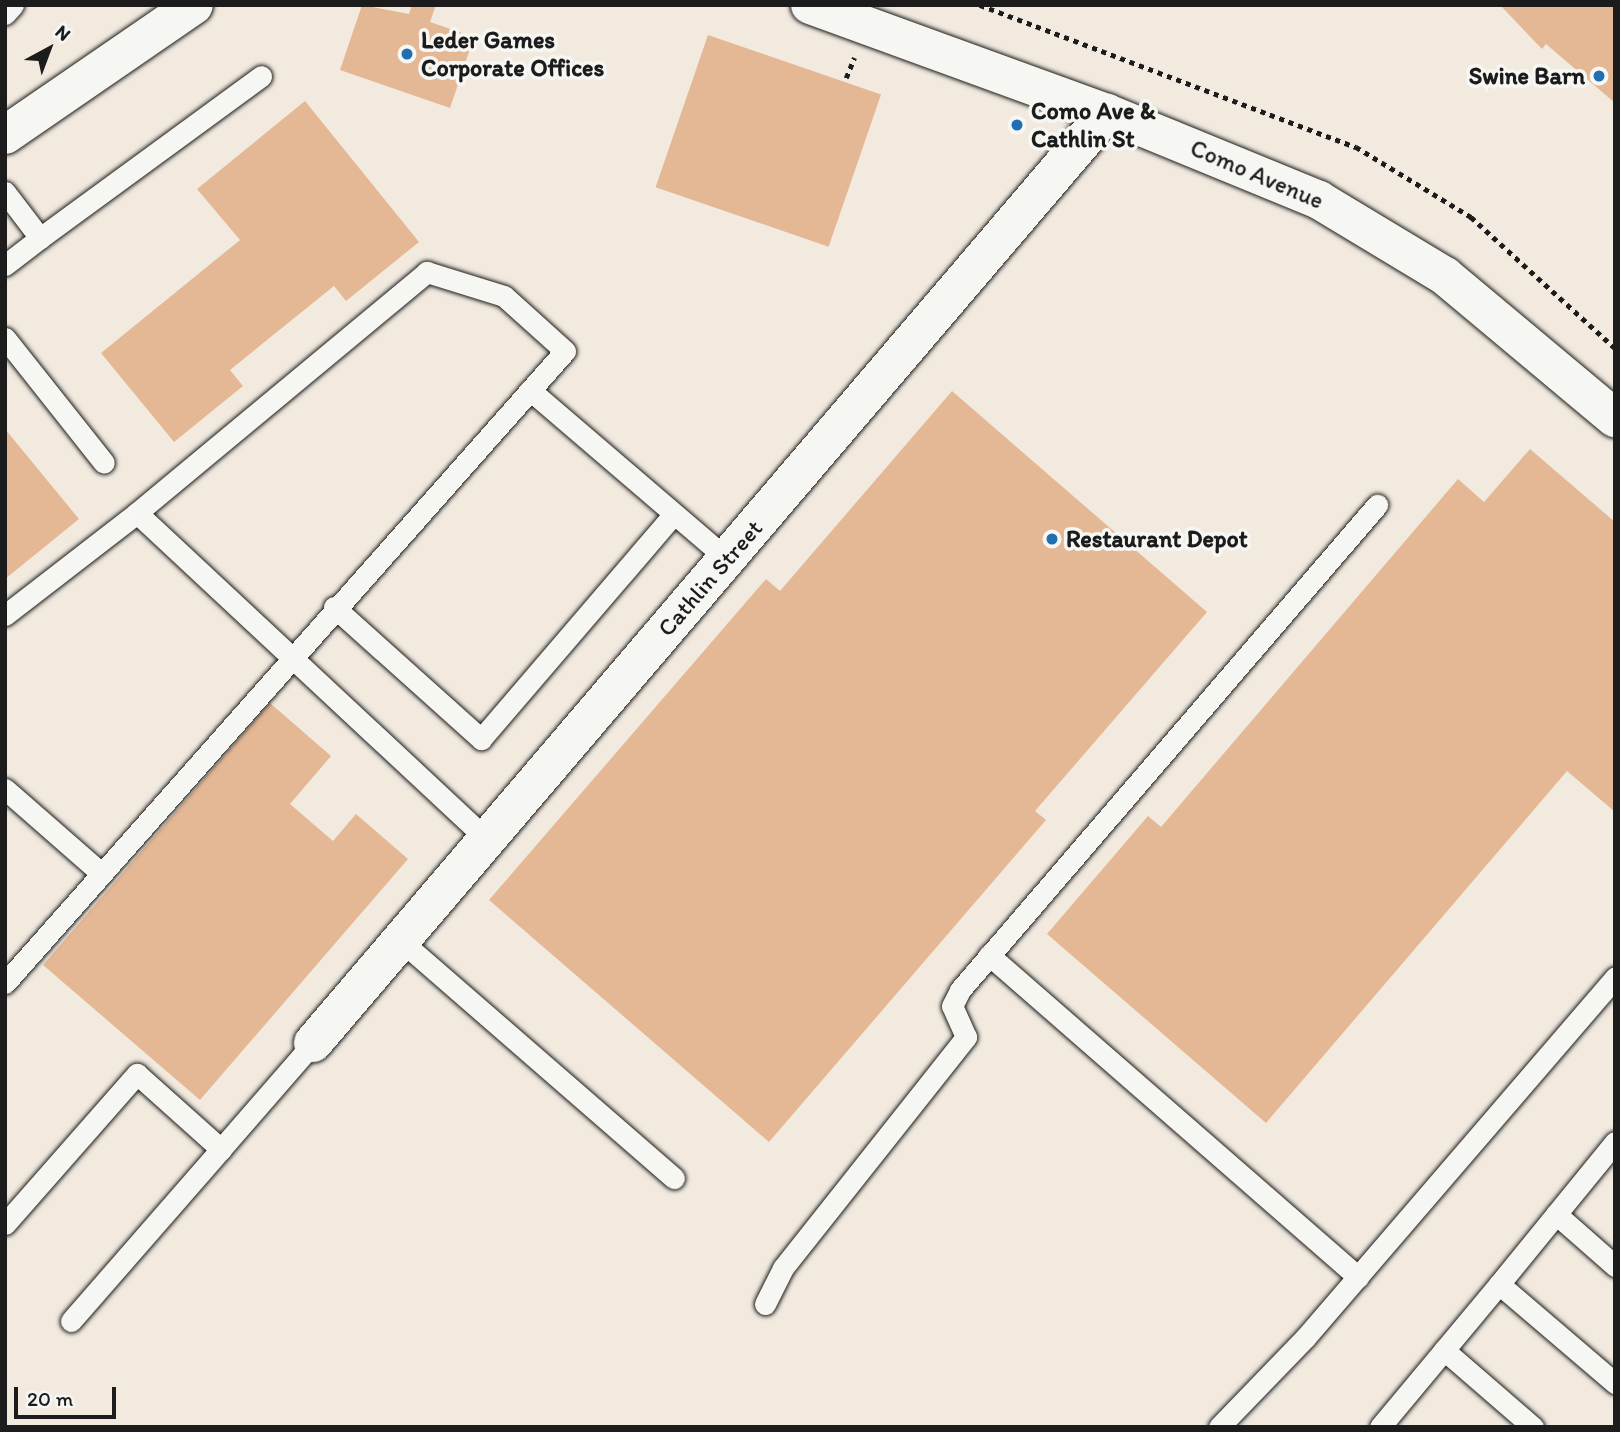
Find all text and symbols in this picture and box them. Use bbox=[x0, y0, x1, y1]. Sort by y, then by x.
north arrow bbox=[14, 14, 84, 84]
text: N bbox=[51, 20, 75, 46]
place label: Leder Games Corporate Offices bbox=[421, 26, 605, 82]
marker: Leder Games Corporate Offices bbox=[399, 46, 415, 62]
place label: Swine Barn bbox=[1469, 62, 1585, 90]
marker: Swine Barn bbox=[1591, 68, 1607, 84]
place label: Como Ave & Cathlin St bbox=[1031, 97, 1155, 153]
marker: Como Ave & Cathlin St bbox=[1009, 117, 1025, 133]
street label: Como Avenue bbox=[1187, 133, 1327, 215]
street label: Cathlin Street bbox=[652, 514, 768, 642]
place label: Restaurant Depot bbox=[1066, 525, 1248, 553]
marker: Restaurant Depot bbox=[1044, 531, 1060, 547]
scale bar bbox=[18, 1372, 119, 1416]
text: 20 m bbox=[27, 1386, 73, 1411]

